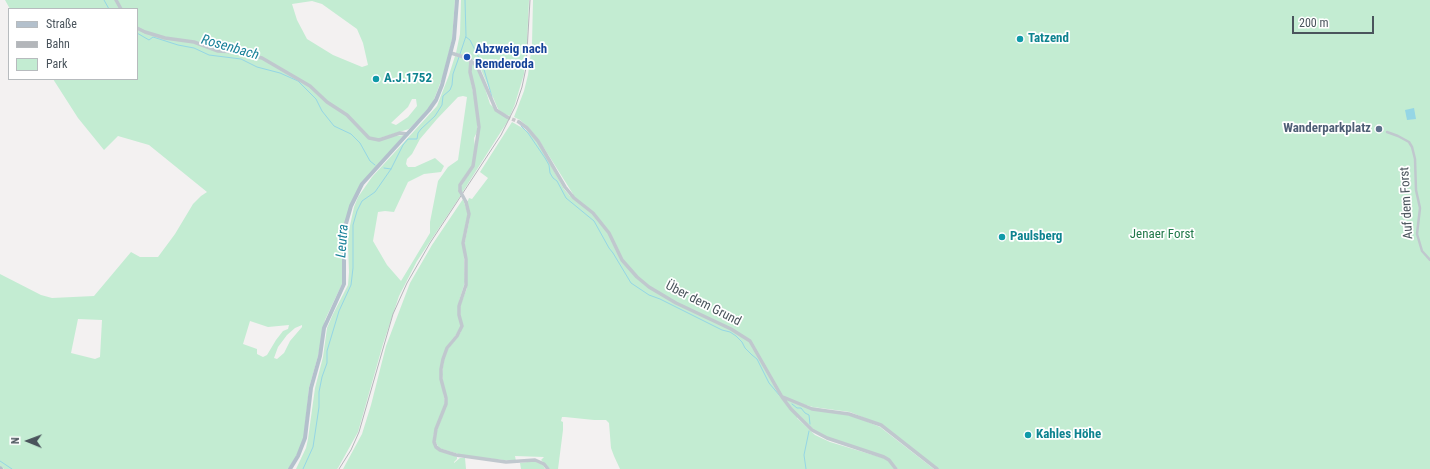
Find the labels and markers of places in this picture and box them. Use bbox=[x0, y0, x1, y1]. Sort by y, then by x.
place label: Tatzend bbox=[1028, 31, 1069, 47]
marker: Tatzend bbox=[1015, 34, 1025, 44]
place label: Abzweig nach Remderoda bbox=[475, 42, 547, 73]
marker: Abzweig nach Remderoda bbox=[462, 52, 472, 62]
place label: A.J.1752 bbox=[384, 71, 432, 87]
marker: A.J.1752 bbox=[371, 74, 381, 84]
place label: Wanderparkplatz bbox=[1283, 121, 1371, 137]
marker: Wanderparkplatz bbox=[1374, 124, 1384, 134]
place label: Paulsberg bbox=[1010, 229, 1062, 245]
marker: Paulsberg bbox=[997, 232, 1007, 242]
place label: Kahles Höhe bbox=[1036, 427, 1101, 443]
marker: Kahles Höhe bbox=[1023, 430, 1033, 440]

